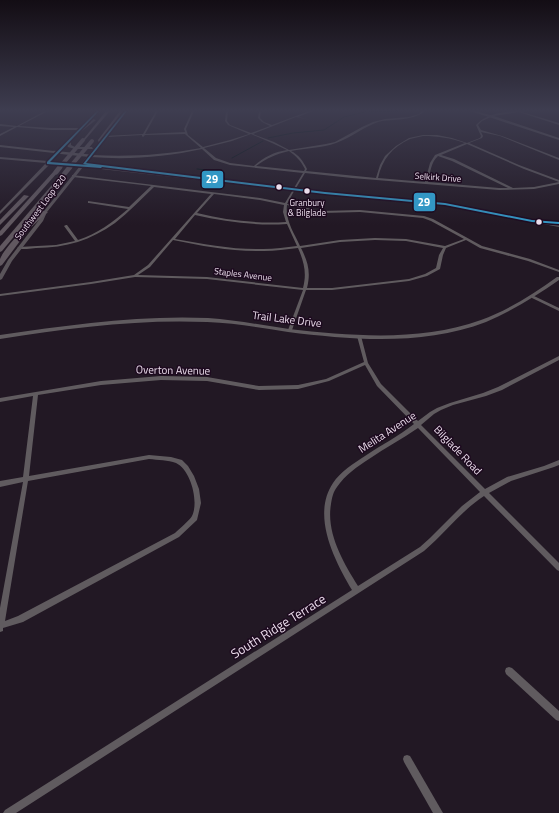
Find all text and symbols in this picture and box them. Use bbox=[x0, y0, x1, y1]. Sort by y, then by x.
street label: Selkirk Drive bbox=[414, 169, 462, 185]
line badge: 29 bbox=[201, 170, 224, 189]
text: 29 bbox=[206, 171, 218, 187]
street label: Southwest Loop 820 bbox=[11, 172, 69, 242]
unlabelled marker bbox=[274, 182, 284, 192]
marker: Granbury & Bilglade bbox=[302, 186, 312, 196]
line badge: 29 bbox=[413, 192, 436, 212]
text: 29 bbox=[418, 194, 430, 210]
place label: Granbury & Bilglade bbox=[288, 196, 327, 219]
unlabelled marker bbox=[534, 217, 544, 227]
street label: Staples Avenue bbox=[213, 264, 273, 284]
street label: Trail Lake Drive bbox=[252, 307, 323, 331]
street label: Overton Avenue bbox=[136, 361, 211, 379]
street label: Melita Avenue bbox=[355, 407, 419, 457]
street label: Bilglade Road bbox=[430, 422, 486, 478]
street label: South Ridge Terrace bbox=[227, 589, 329, 663]

